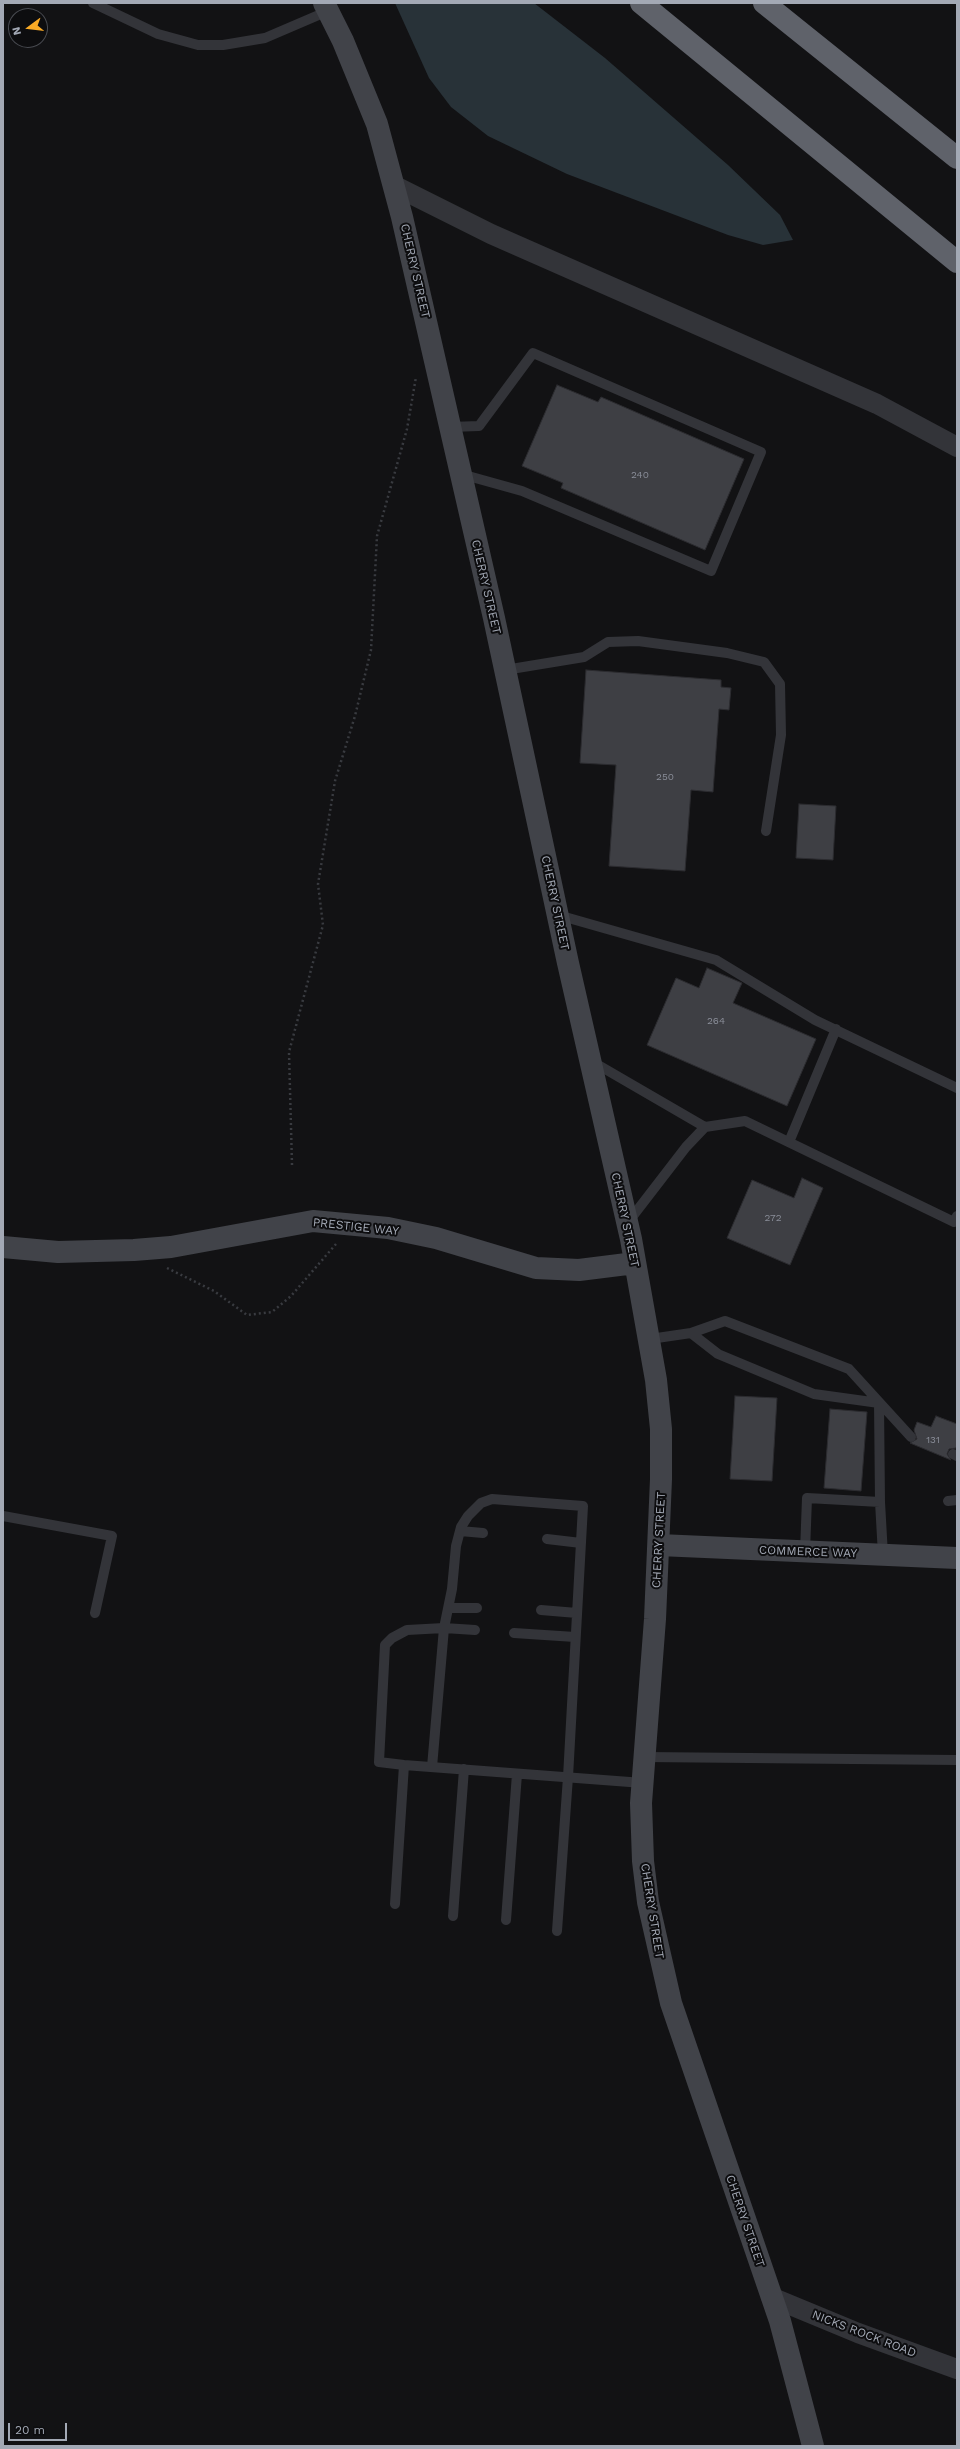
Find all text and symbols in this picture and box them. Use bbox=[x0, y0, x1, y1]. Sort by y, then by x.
north arrow bbox=[8, 8, 48, 48]
text: N bbox=[10, 25, 24, 37]
street label: CHERRY STREET bbox=[397, 222, 433, 320]
house number: 240 bbox=[631, 469, 649, 481]
street label: CHERRY STREET bbox=[468, 538, 504, 636]
house number: 250 bbox=[656, 771, 674, 783]
street label: CHERRY STREET bbox=[538, 854, 572, 952]
house number: 264 bbox=[707, 1015, 725, 1027]
street label: CHERRY STREET bbox=[608, 1171, 642, 1269]
house number: 272 bbox=[764, 1212, 782, 1224]
street label: PRESTIGE WAY bbox=[312, 1215, 400, 1239]
house number: 131 bbox=[926, 1434, 940, 1446]
street label: CHERRY STREET bbox=[649, 1491, 669, 1589]
street label: COMMERCE WAY bbox=[759, 1543, 857, 1561]
street label: CHERRY STREET bbox=[637, 1862, 667, 1960]
street label: CHERRY STREET bbox=[722, 2173, 768, 2269]
street label: NICKS ROCK ROAD bbox=[810, 2308, 918, 2360]
scale bar bbox=[10, 2415, 69, 2441]
text: 20 m bbox=[15, 2423, 45, 2437]

